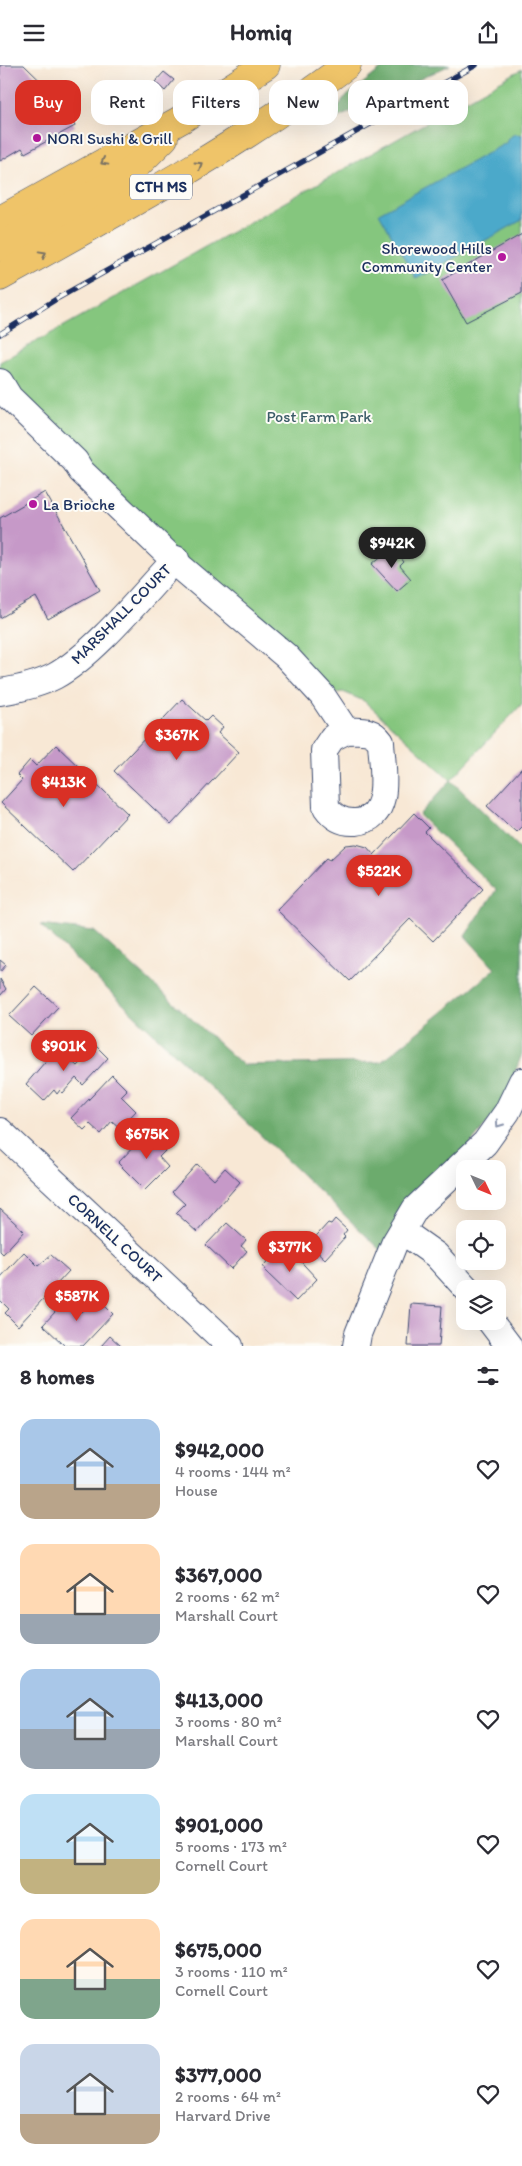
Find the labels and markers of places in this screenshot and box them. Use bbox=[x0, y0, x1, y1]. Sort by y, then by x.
place label: NORI Sushi & Grill bbox=[47, 129, 173, 148]
marker: NORI Sushi & Grill bbox=[31, 132, 43, 144]
place label: Shorewood Hills Community Center bbox=[362, 239, 492, 276]
marker: Shorewood Hills Community Center bbox=[496, 251, 508, 263]
place label: La Brioche bbox=[43, 495, 115, 514]
marker: La Brioche bbox=[27, 498, 39, 510]
pin: $942K bbox=[357, 527, 427, 569]
pin: $367K bbox=[142, 719, 212, 761]
pin: $413K bbox=[29, 765, 99, 808]
pin: $522K bbox=[344, 855, 414, 897]
pin: $901K bbox=[29, 1029, 99, 1072]
pin: $675K bbox=[112, 1117, 182, 1160]
pin: $377K bbox=[255, 1231, 325, 1273]
pin: $587K bbox=[42, 1279, 112, 1322]

